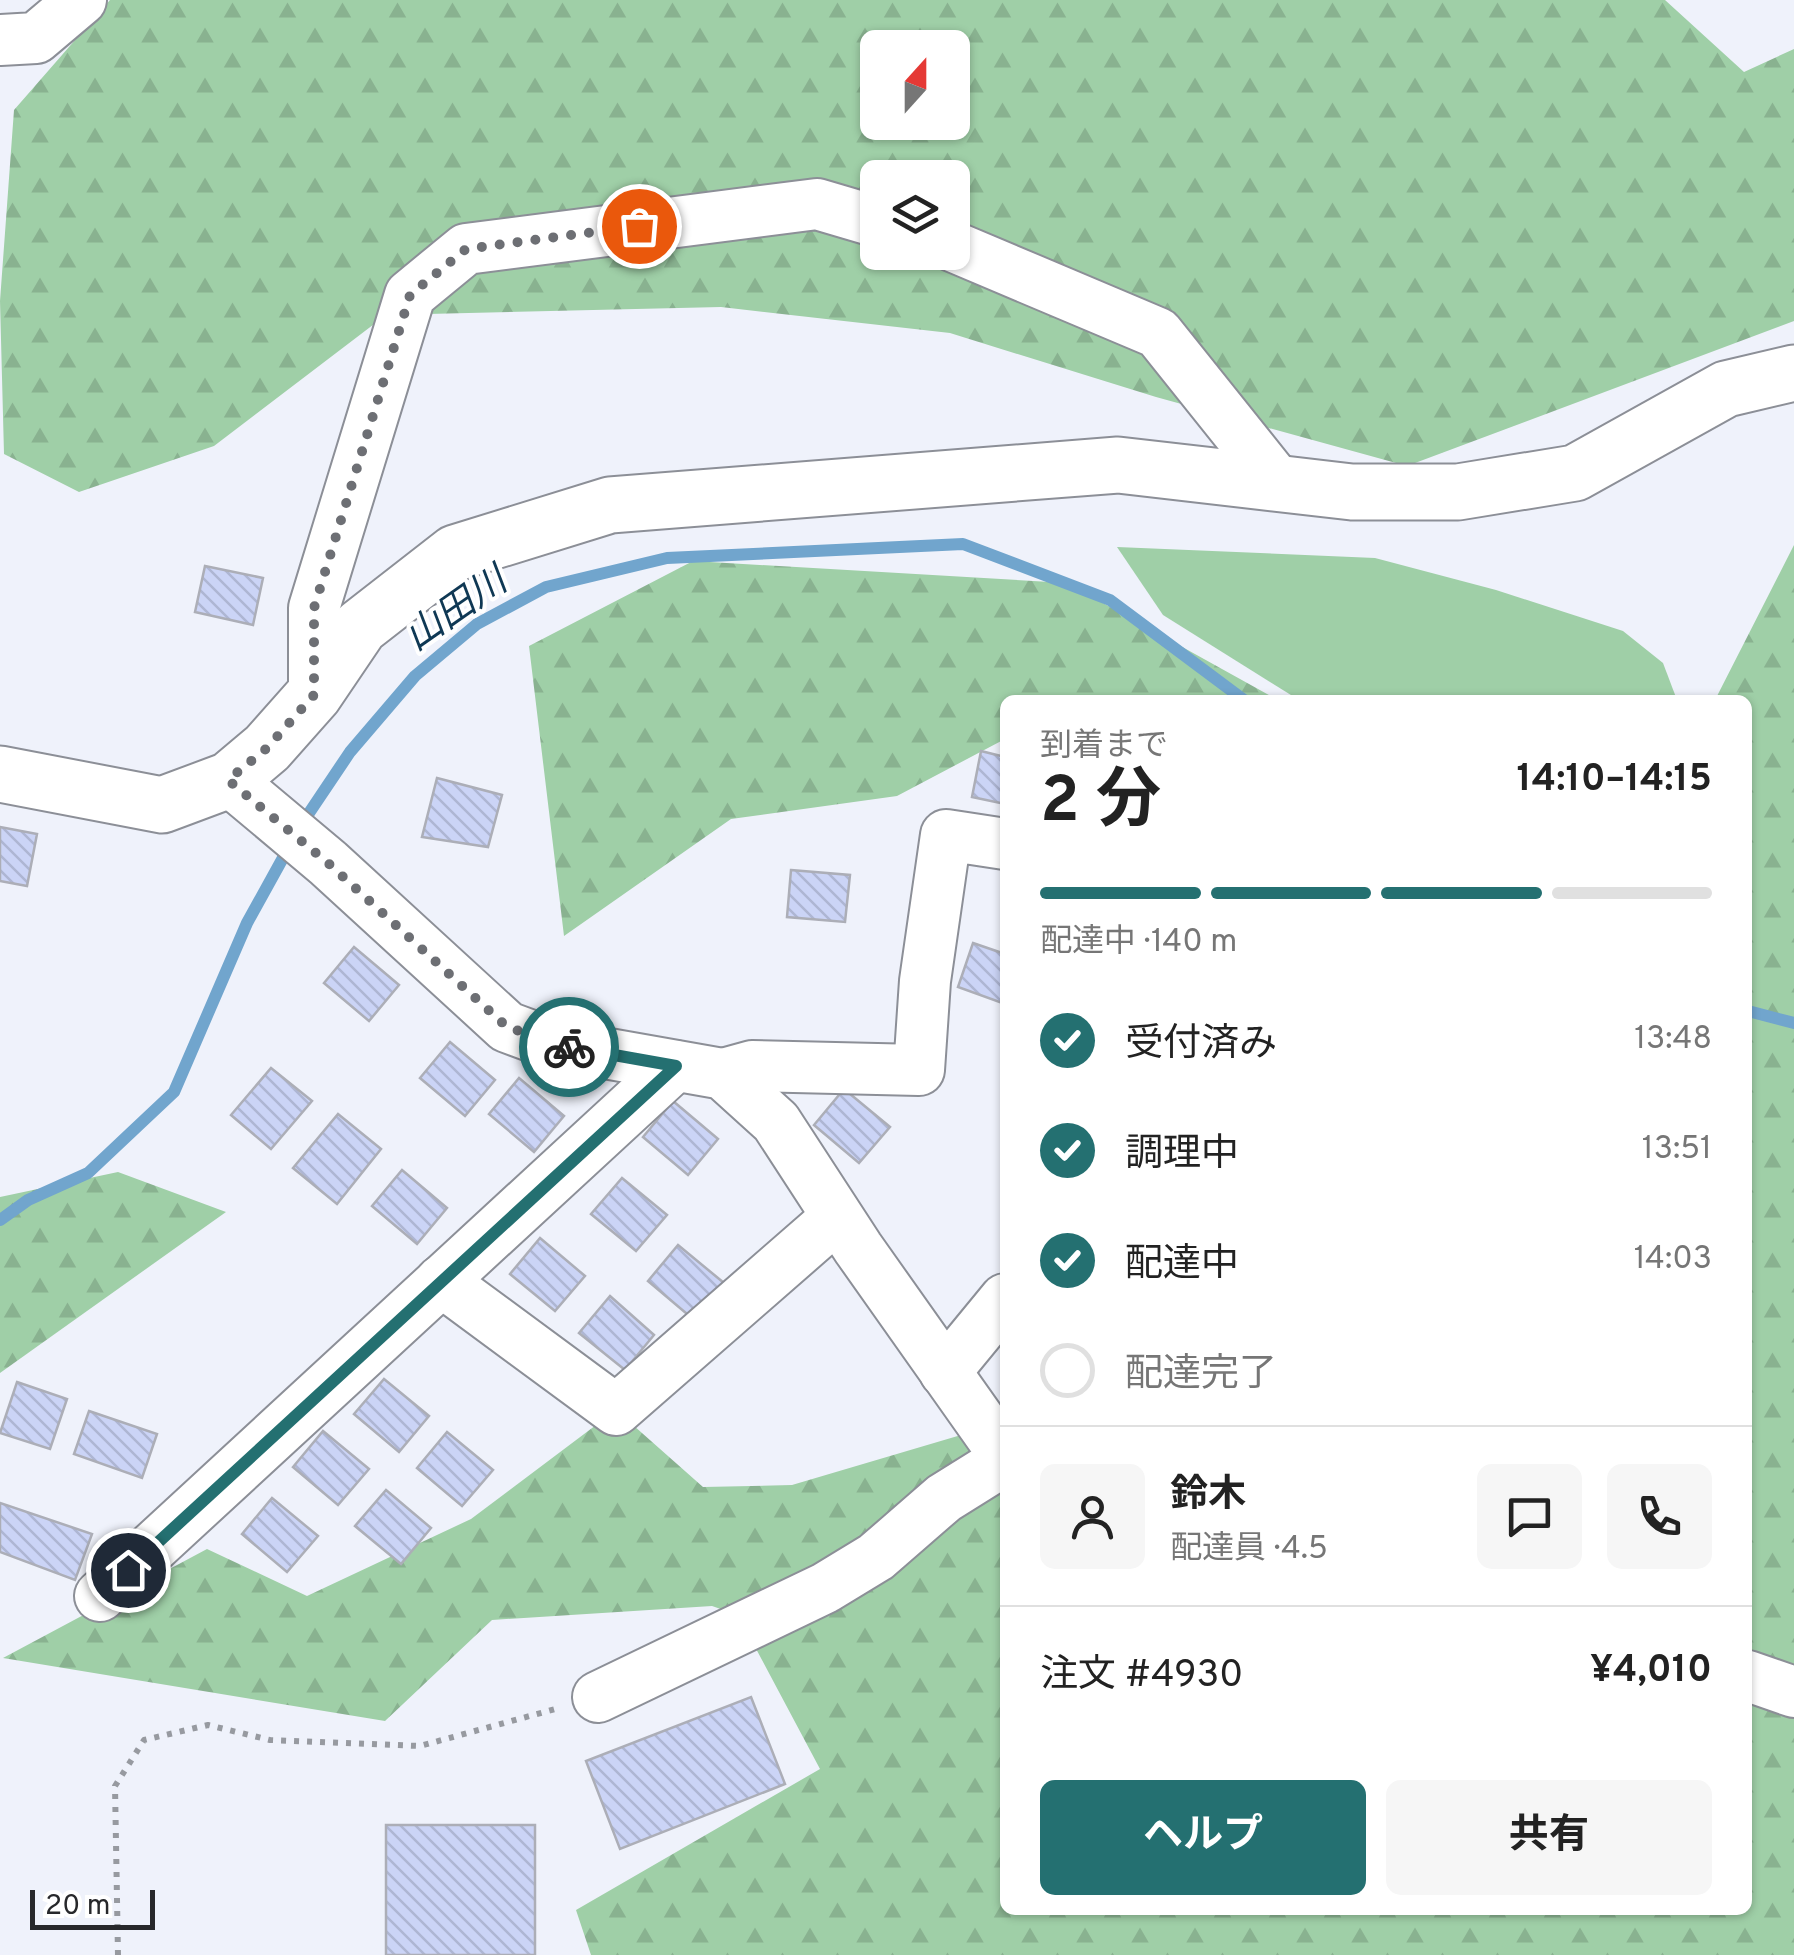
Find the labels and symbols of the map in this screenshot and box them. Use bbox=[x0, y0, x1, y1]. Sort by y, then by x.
north arrow bbox=[860, 30, 970, 140]
pin bbox=[597, 184, 682, 269]
water label: 山田川 bbox=[396, 556, 521, 664]
courier bbox=[519, 997, 619, 1097]
pin bbox=[86, 1528, 171, 1613]
scale bar bbox=[30, 1885, 155, 1930]

